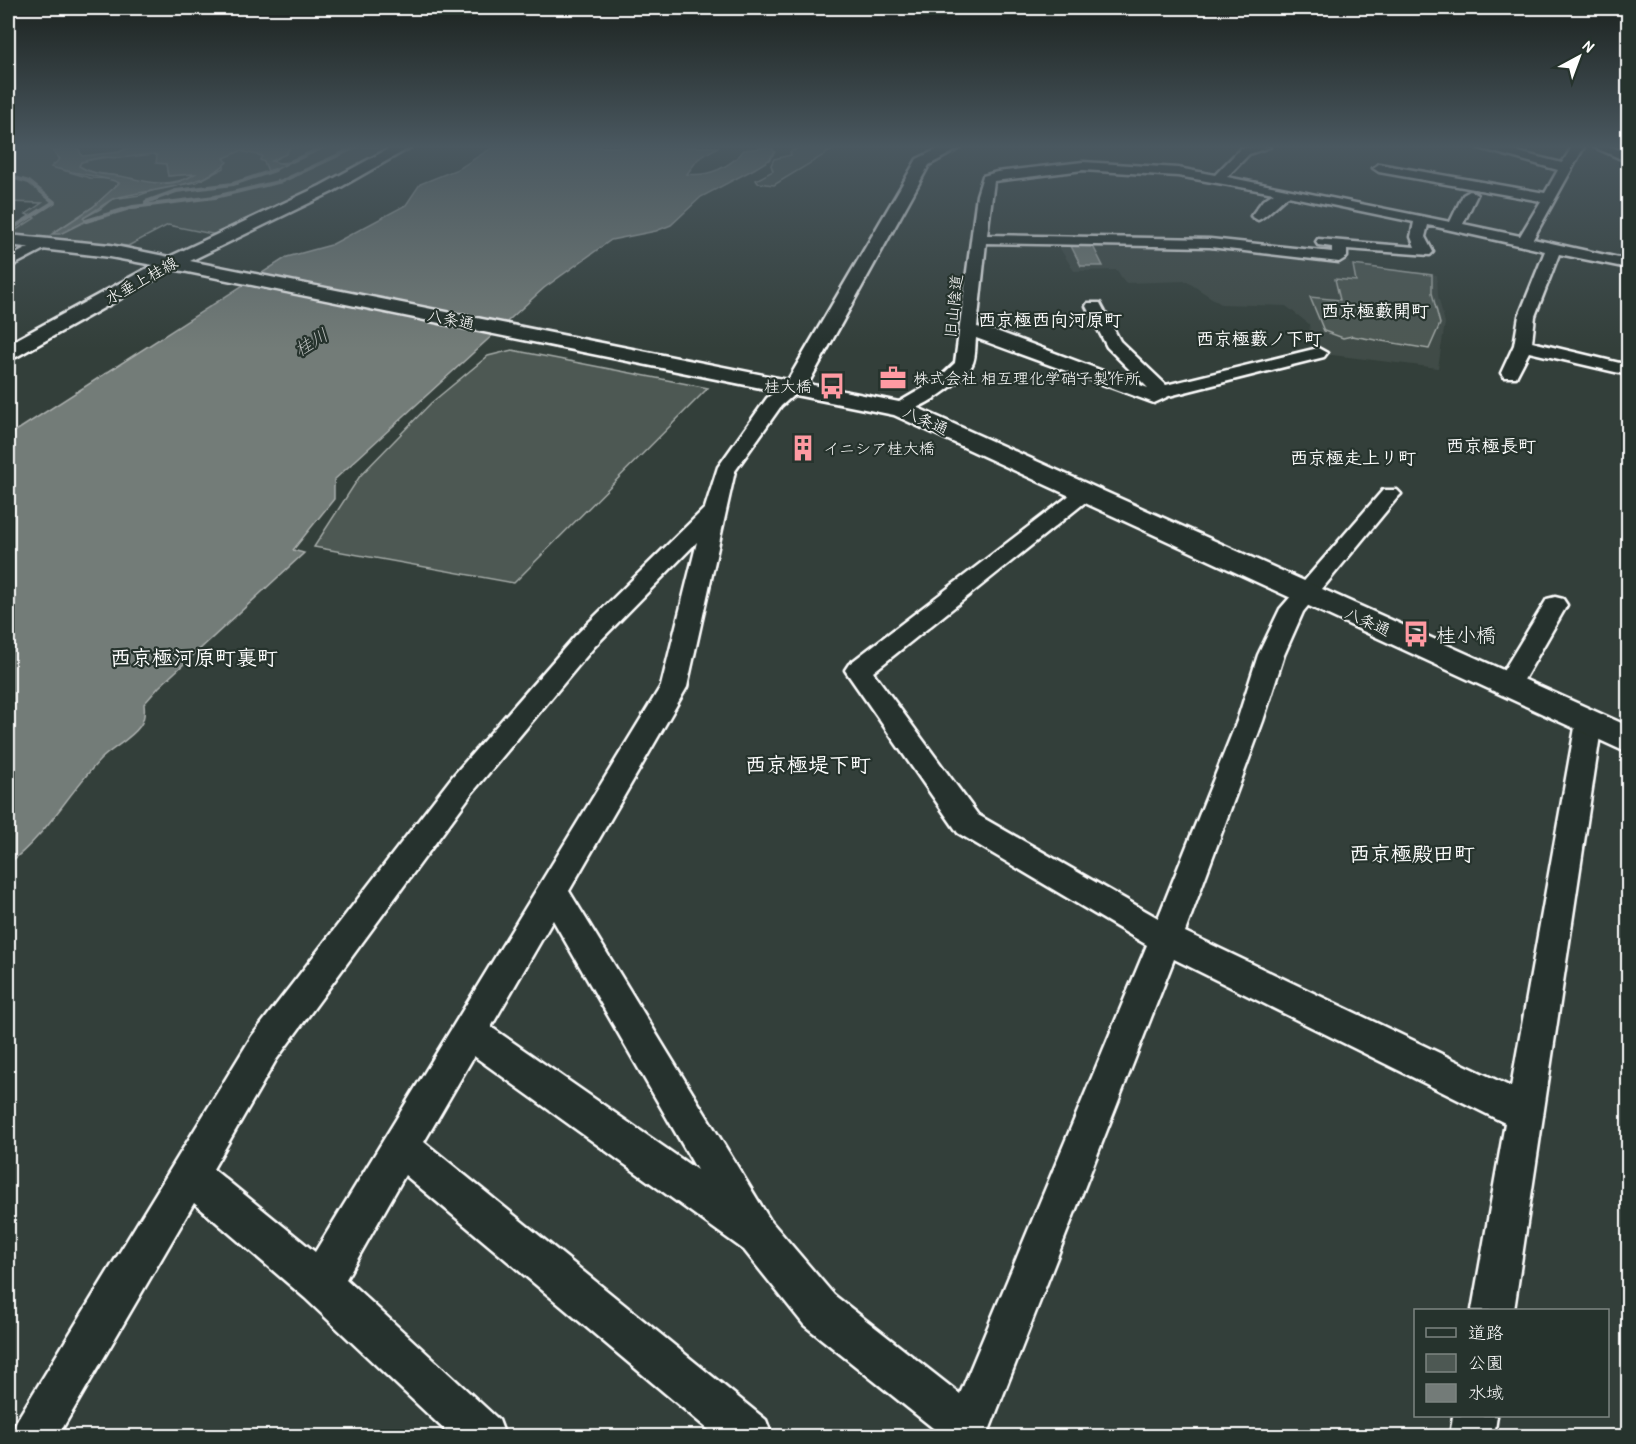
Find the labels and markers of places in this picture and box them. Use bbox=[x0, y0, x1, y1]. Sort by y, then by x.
office icon: 株式会社 相互理化学硝子製作所 bbox=[878, 363, 908, 393]
place label: 株式会社 相互理化学硝子製作所 bbox=[913, 367, 1141, 389]
bus stop icon: 桂大橋 bbox=[817, 371, 847, 401]
place label: 桂大橋 bbox=[764, 375, 812, 397]
building icon: イニシア桂大橋 bbox=[788, 433, 818, 463]
place label: イニシア桂大橋 bbox=[823, 437, 935, 459]
bus stop icon: 桂小橋 bbox=[1401, 619, 1431, 649]
place label: 桂小橋 bbox=[1436, 621, 1496, 648]

